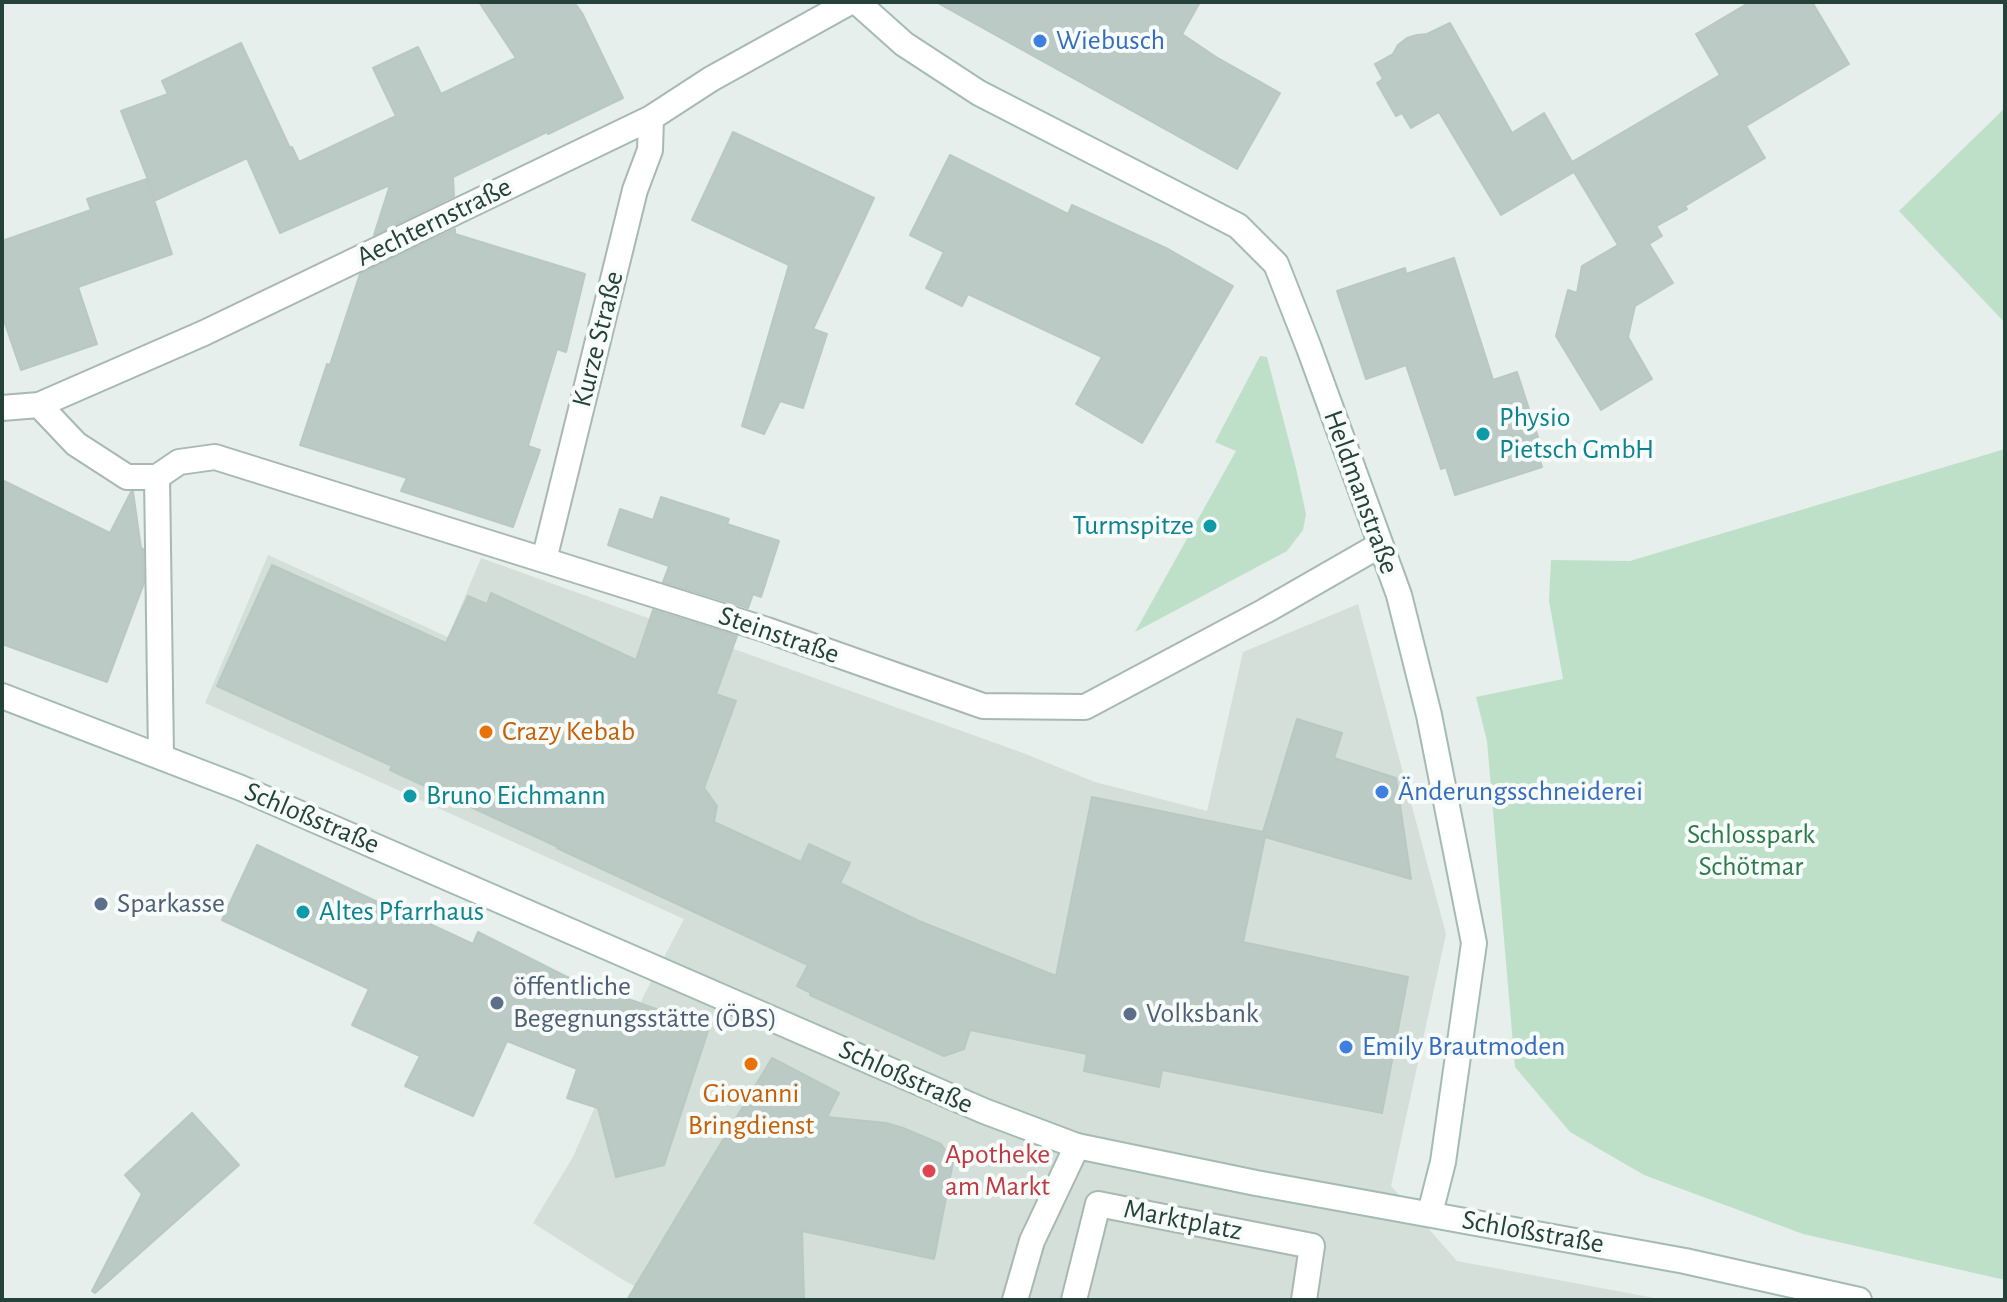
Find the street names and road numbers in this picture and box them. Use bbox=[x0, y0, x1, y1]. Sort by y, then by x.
street label: Aechternstraße bbox=[351, 170, 517, 274]
street label: Kurze Straße bbox=[565, 268, 631, 410]
street label: Heldmanstraße bbox=[1316, 406, 1406, 578]
street label: Steinstraße bbox=[714, 599, 844, 671]
street label: Schloßstraße bbox=[239, 775, 385, 861]
street label: Schloßstraße bbox=[834, 1033, 978, 1121]
street label: Marktplatz bbox=[1121, 1192, 1245, 1248]
street label: Schloßstraße bbox=[1460, 1203, 1606, 1261]

